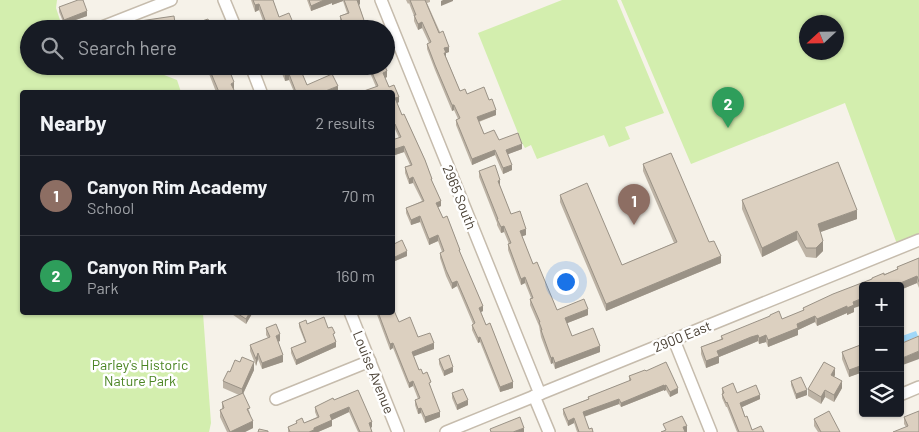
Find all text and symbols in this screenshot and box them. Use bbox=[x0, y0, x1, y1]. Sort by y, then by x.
north arrow bbox=[799, 15, 844, 60]
search box bbox=[20, 20, 395, 75]
icon: search bbox=[38, 34, 66, 62]
text: Search here bbox=[78, 36, 177, 59]
pin: 2 bbox=[712, 87, 744, 128]
text: Nearby bbox=[40, 110, 106, 135]
text: 2 results bbox=[316, 113, 375, 132]
street label: 2965 South bbox=[439, 162, 481, 232]
text: Canyon Rim Academy bbox=[87, 175, 267, 198]
pin: 1 bbox=[618, 184, 650, 225]
text: 1 bbox=[53, 186, 59, 205]
text: 70 m bbox=[342, 186, 375, 205]
text: School bbox=[87, 198, 134, 217]
text: Canyon Rim Park bbox=[87, 255, 227, 278]
text: 2 bbox=[52, 266, 60, 285]
text: 160 m bbox=[336, 266, 375, 285]
your location bbox=[553, 269, 579, 295]
text: Park bbox=[87, 278, 118, 297]
map controls bbox=[859, 282, 904, 417]
button: + bbox=[859, 282, 904, 327]
street label: 2900 East bbox=[651, 317, 713, 355]
button: − bbox=[859, 327, 904, 372]
street label: Louise Avenue bbox=[350, 328, 398, 416]
park label: Parley's Historic Nature Park bbox=[92, 356, 188, 389]
button: layers bbox=[859, 372, 904, 417]

